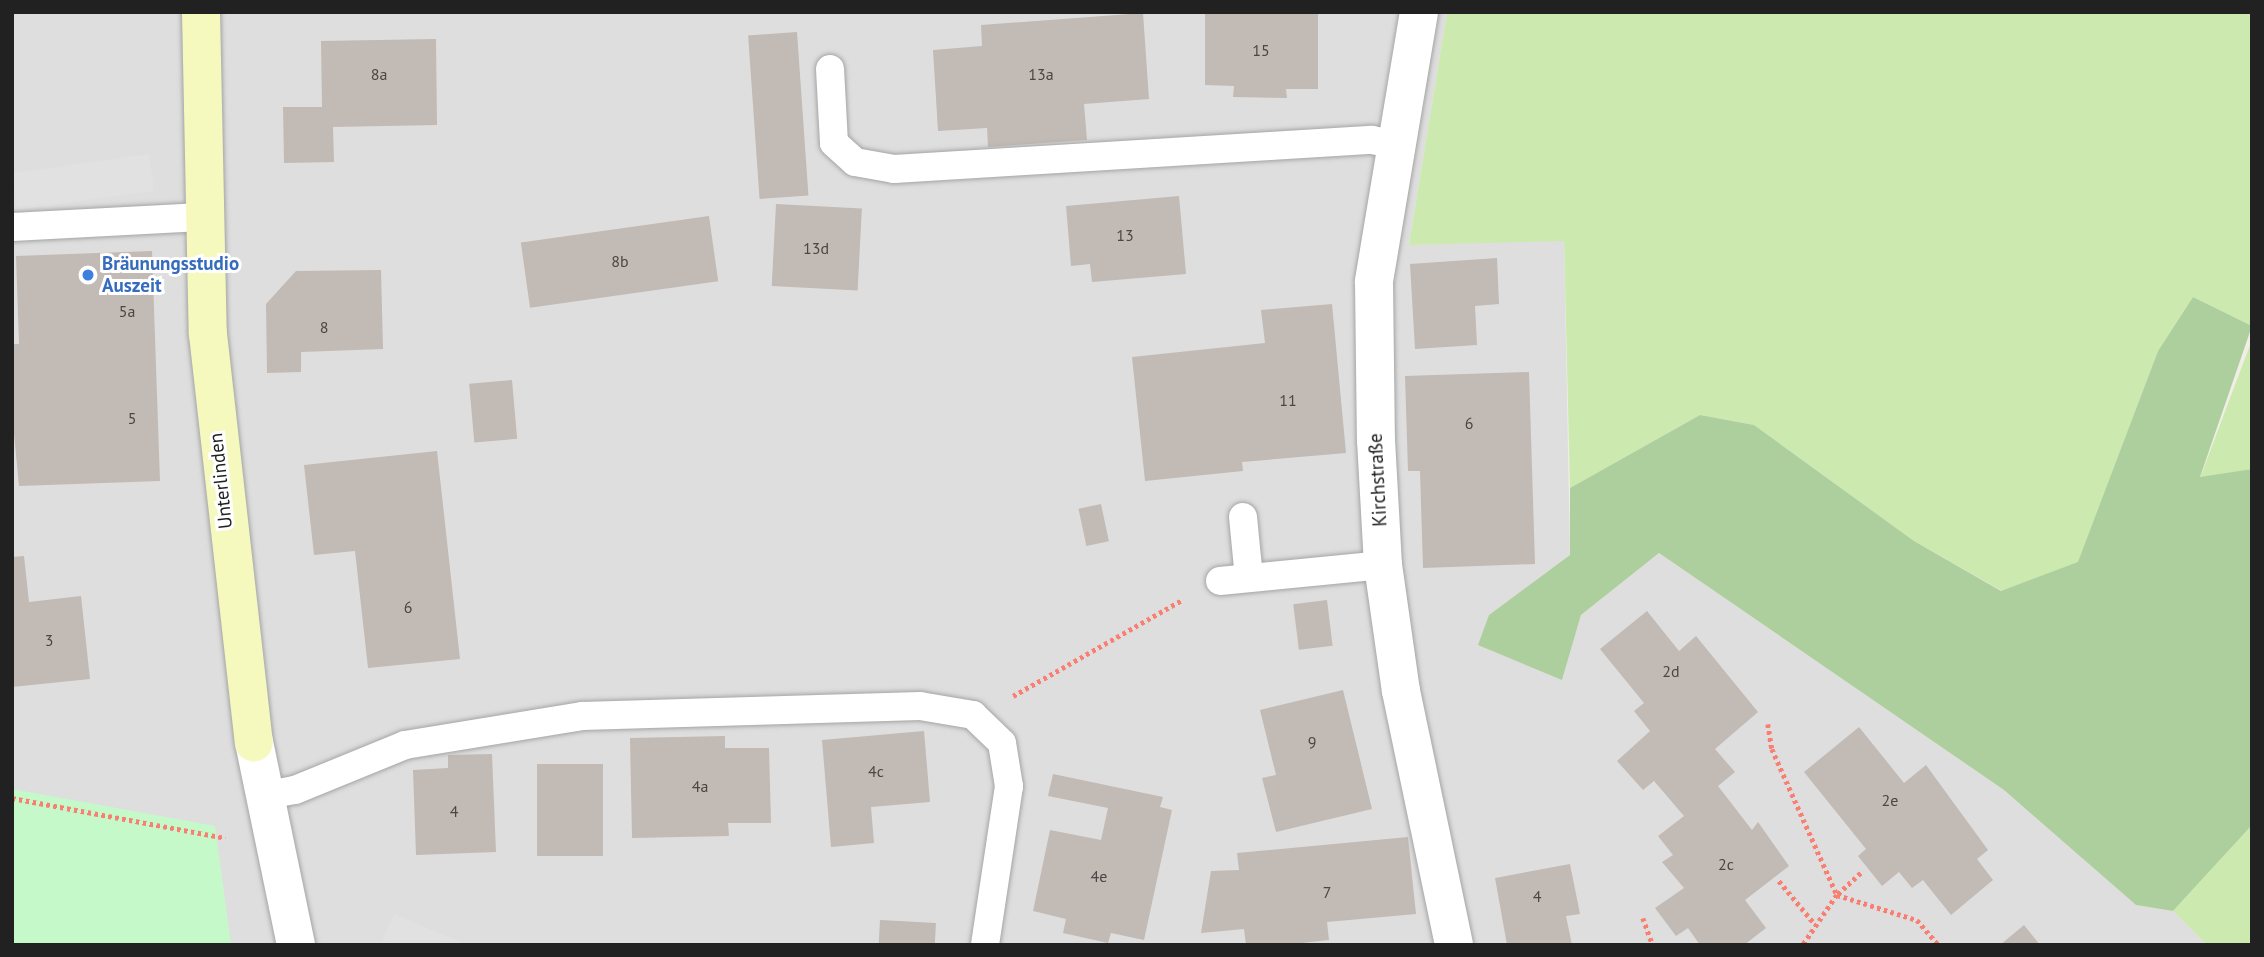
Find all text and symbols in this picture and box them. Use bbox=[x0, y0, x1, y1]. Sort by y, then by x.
house number: 15 bbox=[1252, 40, 1270, 60]
house number: 8a bbox=[371, 64, 387, 84]
house number: 13a bbox=[1028, 64, 1054, 84]
house number: 13 bbox=[1116, 225, 1134, 245]
house number: 13d bbox=[803, 238, 829, 258]
house number: 8b bbox=[611, 251, 629, 271]
place label: Bräunungsstudio Auszeit bbox=[102, 253, 239, 297]
marker: Bräunungsstudio Auszeit bbox=[80, 267, 96, 283]
house number: 5a bbox=[119, 301, 135, 321]
house number: 8 bbox=[320, 317, 328, 337]
house number: 11 bbox=[1279, 390, 1297, 410]
house number: 5 bbox=[128, 408, 136, 428]
house number: 6 bbox=[1465, 413, 1473, 433]
street label: Unterlinden bbox=[205, 432, 237, 530]
street label: Kirchstraße bbox=[1364, 433, 1392, 527]
house number: 6 bbox=[404, 597, 412, 617]
house number: 3 bbox=[45, 630, 53, 650]
house number: 2d bbox=[1662, 661, 1680, 681]
house number: 9 bbox=[1308, 732, 1316, 752]
house number: 4c bbox=[868, 761, 884, 781]
house number: 4a bbox=[692, 776, 708, 796]
house number: 2e bbox=[1882, 790, 1898, 810]
house number: 4 bbox=[450, 801, 458, 821]
house number: 2c bbox=[1718, 854, 1734, 874]
house number: 4e bbox=[1091, 866, 1107, 886]
house number: 7 bbox=[1323, 882, 1331, 902]
house number: 4 bbox=[1533, 886, 1541, 906]

